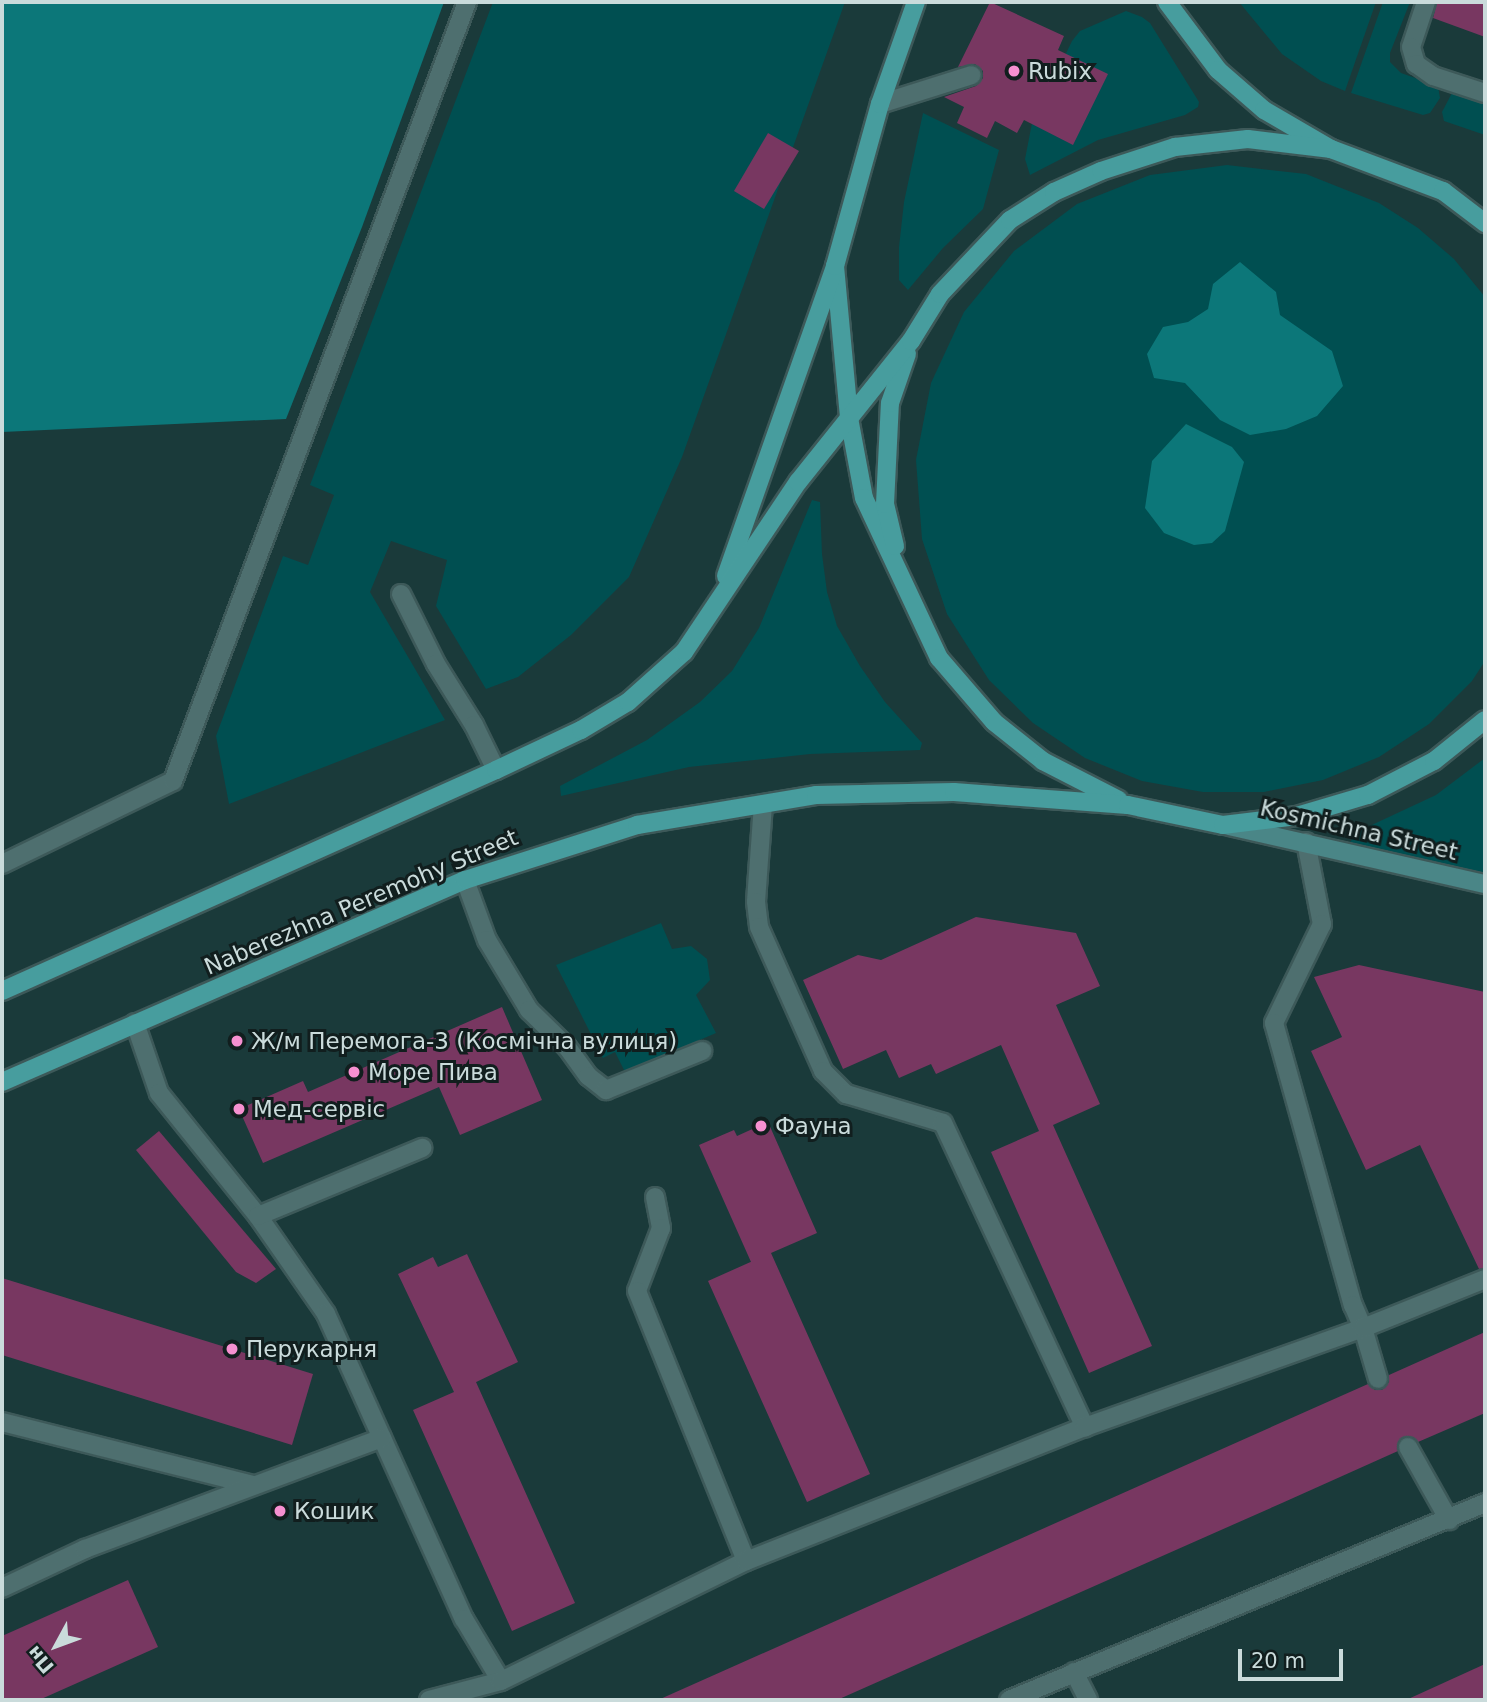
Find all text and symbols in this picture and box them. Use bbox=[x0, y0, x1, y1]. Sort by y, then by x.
place label: Rubix bbox=[1028, 57, 1092, 85]
marker: Rubix bbox=[1006, 63, 1022, 79]
street label: Kosmichna Street bbox=[1258, 794, 1460, 866]
street label: Naberezhna Peremohy Street bbox=[200, 823, 522, 981]
place label: Ж/м Перемога-3 (Космічна вулиця) bbox=[251, 1027, 677, 1055]
marker: Ж/м Перемога-3 (Космічна вулиця) bbox=[229, 1033, 245, 1049]
place label: Море Пива bbox=[368, 1058, 498, 1086]
marker: Море Пива bbox=[346, 1064, 362, 1080]
place label: Мед-сервіс bbox=[253, 1095, 385, 1123]
marker: Мед-сервіс bbox=[231, 1101, 247, 1117]
place label: Фауна bbox=[775, 1112, 852, 1140]
marker: Фауна bbox=[753, 1118, 769, 1134]
place label: Перукарня bbox=[246, 1335, 377, 1363]
marker: Перукарня bbox=[224, 1341, 240, 1357]
place label: Кошик bbox=[294, 1497, 374, 1525]
marker: Кошик bbox=[272, 1503, 288, 1519]
north arrow bbox=[21, 1611, 91, 1681]
scale bar bbox=[1242, 1636, 1347, 1680]
text: Пн bbox=[22, 1642, 58, 1678]
text: 20 m bbox=[1251, 1649, 1305, 1673]

